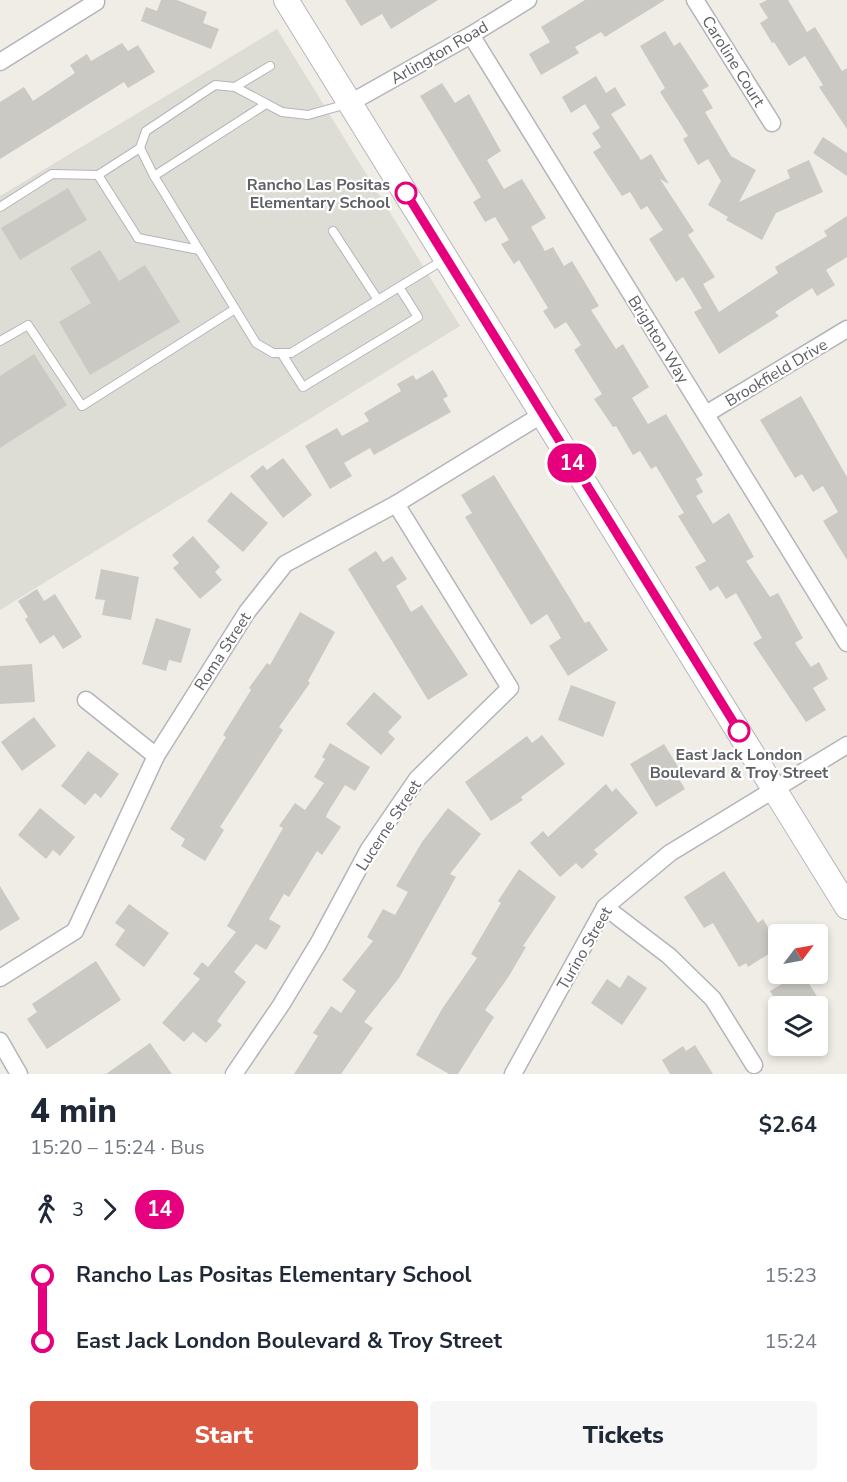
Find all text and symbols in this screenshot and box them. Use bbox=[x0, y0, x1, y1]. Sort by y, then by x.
street label: Caroline Court bbox=[696, 12, 770, 112]
street label: Arlington Road bbox=[387, 16, 492, 90]
place label: Rancho Las Positas Elementary School bbox=[247, 174, 390, 214]
marker: Rancho Las Positas Elementary School bbox=[395, 182, 417, 204]
street label: Brighton Way bbox=[622, 291, 694, 388]
street label: Brookfield Drive bbox=[721, 334, 832, 412]
line badge: 14 bbox=[545, 444, 599, 482]
text: 14 bbox=[559, 449, 585, 477]
street label: Roma Street bbox=[189, 608, 257, 695]
marker: East Jack London Boulevard & Troy Street bbox=[728, 720, 750, 742]
place label: East Jack London Boulevard & Troy Street bbox=[650, 744, 829, 784]
street label: Lucerne Street bbox=[351, 775, 427, 875]
street label: Turino Street bbox=[552, 903, 618, 994]
north arrow bbox=[768, 924, 828, 984]
map controls bbox=[768, 924, 828, 1056]
button: layers bbox=[768, 996, 828, 1056]
text: 4 min bbox=[30, 1089, 117, 1134]
text: $2.64 bbox=[759, 1110, 817, 1140]
text: 15:20 – 15:24 · Bus bbox=[30, 1134, 205, 1161]
icon: walk bbox=[30, 1193, 63, 1226]
icon: forward bbox=[93, 1193, 126, 1226]
text: 14 bbox=[147, 1195, 172, 1223]
text: 3 bbox=[72, 1196, 84, 1223]
text: Rancho Las Positas Elementary School bbox=[76, 1260, 472, 1290]
text: 15:23 bbox=[764, 1262, 817, 1289]
text: East Jack London Boulevard & Troy Street bbox=[76, 1326, 502, 1356]
text: 15:24 bbox=[764, 1328, 817, 1355]
button: Start bbox=[30, 1401, 418, 1470]
button: Tickets bbox=[430, 1401, 817, 1470]

